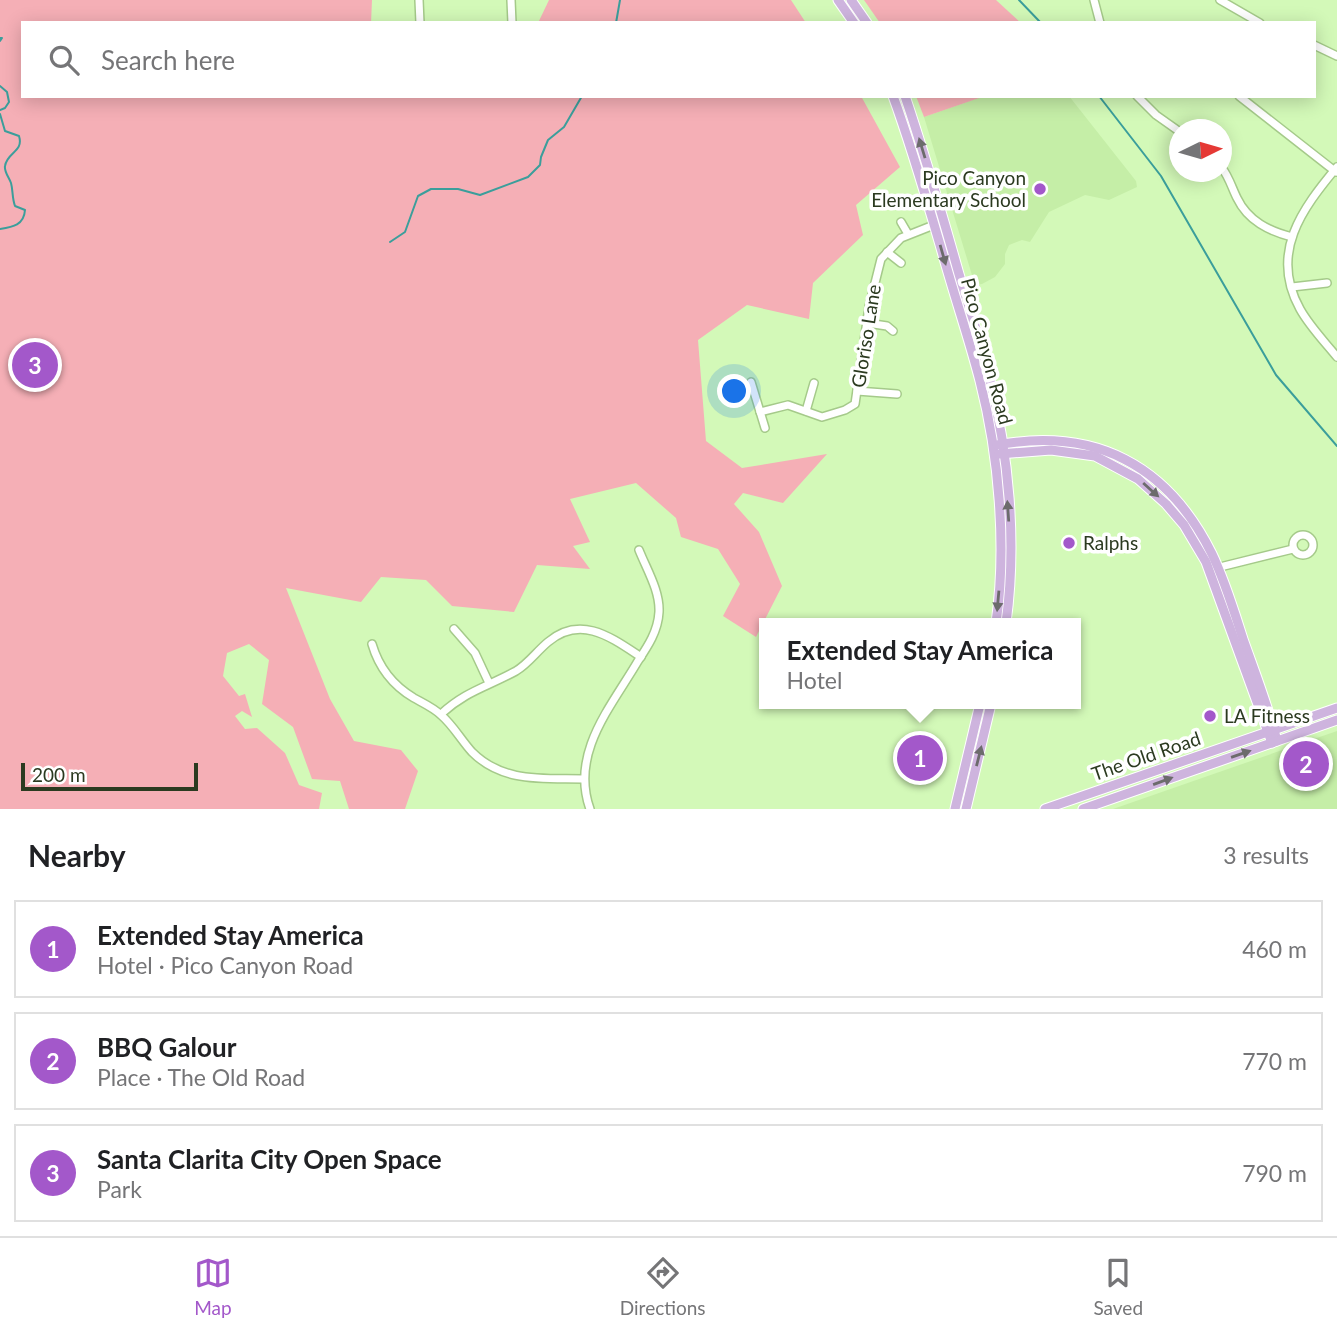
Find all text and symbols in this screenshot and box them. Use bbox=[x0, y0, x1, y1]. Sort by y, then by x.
search box bbox=[21, 21, 1316, 98]
icon: search bbox=[45, 41, 83, 79]
text: Search here bbox=[101, 44, 235, 76]
north arrow bbox=[1169, 119, 1232, 182]
one-way arrow bbox=[916, 137, 926, 158]
place label: Pico Canyon Elementary School bbox=[871, 166, 1026, 211]
marker: Pico Canyon Elementary School bbox=[1032, 181, 1048, 197]
one-way arrow bbox=[938, 244, 949, 266]
street label: Pico Canyon Road bbox=[957, 275, 1018, 427]
street label: Gloriso Lane bbox=[846, 283, 885, 389]
pin: 3 bbox=[12, 339, 58, 391]
your location bbox=[717, 374, 751, 408]
one-way arrow bbox=[1142, 482, 1160, 498]
one-way arrow bbox=[1002, 500, 1013, 522]
place label: Ralphs bbox=[1083, 531, 1138, 554]
marker: Ralphs bbox=[1061, 535, 1077, 551]
one-way arrow bbox=[992, 590, 1003, 612]
popup bbox=[759, 618, 1081, 709]
text: Extended Stay America bbox=[787, 634, 1053, 666]
text: Hotel bbox=[787, 666, 842, 694]
place label: LA Fitness bbox=[1224, 704, 1310, 727]
marker: LA Fitness bbox=[1202, 708, 1218, 724]
street label: The Old Road bbox=[1088, 726, 1203, 785]
pin: 1 bbox=[897, 732, 943, 784]
pin: 2 bbox=[1283, 738, 1329, 790]
one-way arrow bbox=[974, 745, 985, 767]
one-way arrow bbox=[1230, 748, 1251, 759]
scale bar bbox=[21, 760, 198, 792]
text: 200 m bbox=[32, 763, 86, 786]
one-way arrow bbox=[1152, 776, 1173, 787]
text: Nearby bbox=[28, 837, 126, 873]
text: 3 results bbox=[1223, 841, 1309, 869]
text: Extended Stay America bbox=[97, 919, 364, 951]
text: 1 bbox=[46, 935, 60, 963]
text: 460 m bbox=[1242, 935, 1307, 963]
text: Hotel · Pico Canyon Road bbox=[97, 951, 353, 979]
text: BBQ Galour bbox=[97, 1031, 236, 1063]
text: 2 bbox=[46, 1047, 60, 1075]
text: 770 m bbox=[1242, 1047, 1307, 1075]
text: Place · The Old Road bbox=[97, 1063, 305, 1091]
text: Santa Clarita City Open Space bbox=[97, 1143, 442, 1175]
text: 3 bbox=[46, 1159, 60, 1187]
text: 790 m bbox=[1242, 1159, 1307, 1187]
text: Park bbox=[97, 1175, 142, 1203]
tab: Map bbox=[194, 1254, 232, 1319]
tab: Directions bbox=[620, 1254, 706, 1319]
tab: Saved bbox=[1093, 1254, 1143, 1319]

